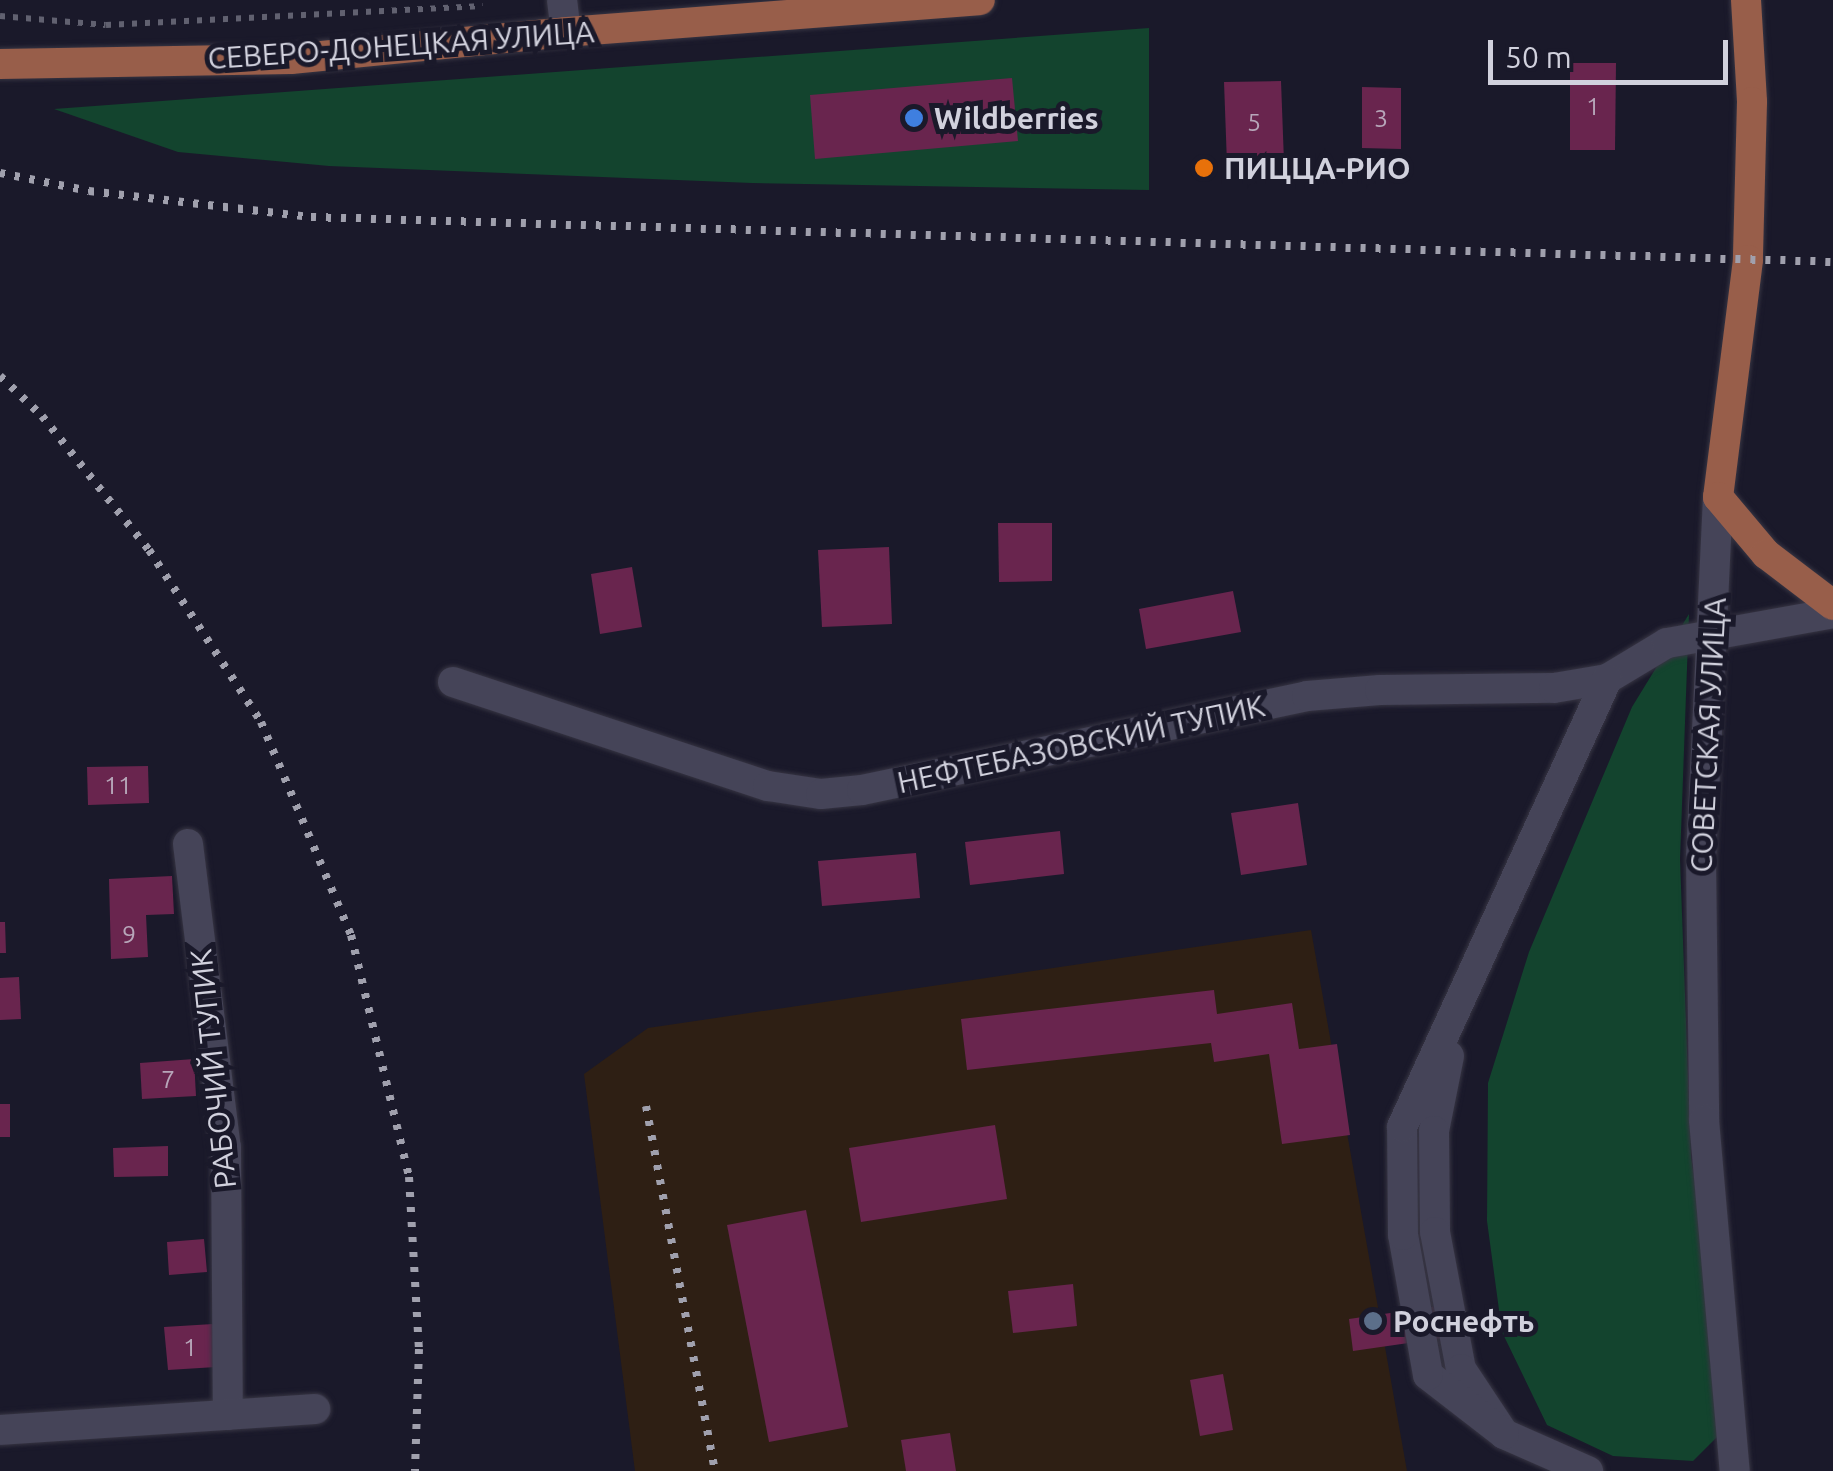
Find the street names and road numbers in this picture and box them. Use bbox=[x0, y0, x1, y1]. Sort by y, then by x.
street label: СЕВЕРО-ДОНЕЦКАЯ УЛИЦА bbox=[206, 14, 596, 76]
street label: СОВЕТСКАЯ УЛИЦА bbox=[1683, 597, 1733, 873]
street label: НЕФТЕБАЗОВСКИЙ ТУПИК bbox=[894, 687, 1268, 801]
street label: РАБОЧИЙ ТУПИК bbox=[183, 947, 243, 1191]

